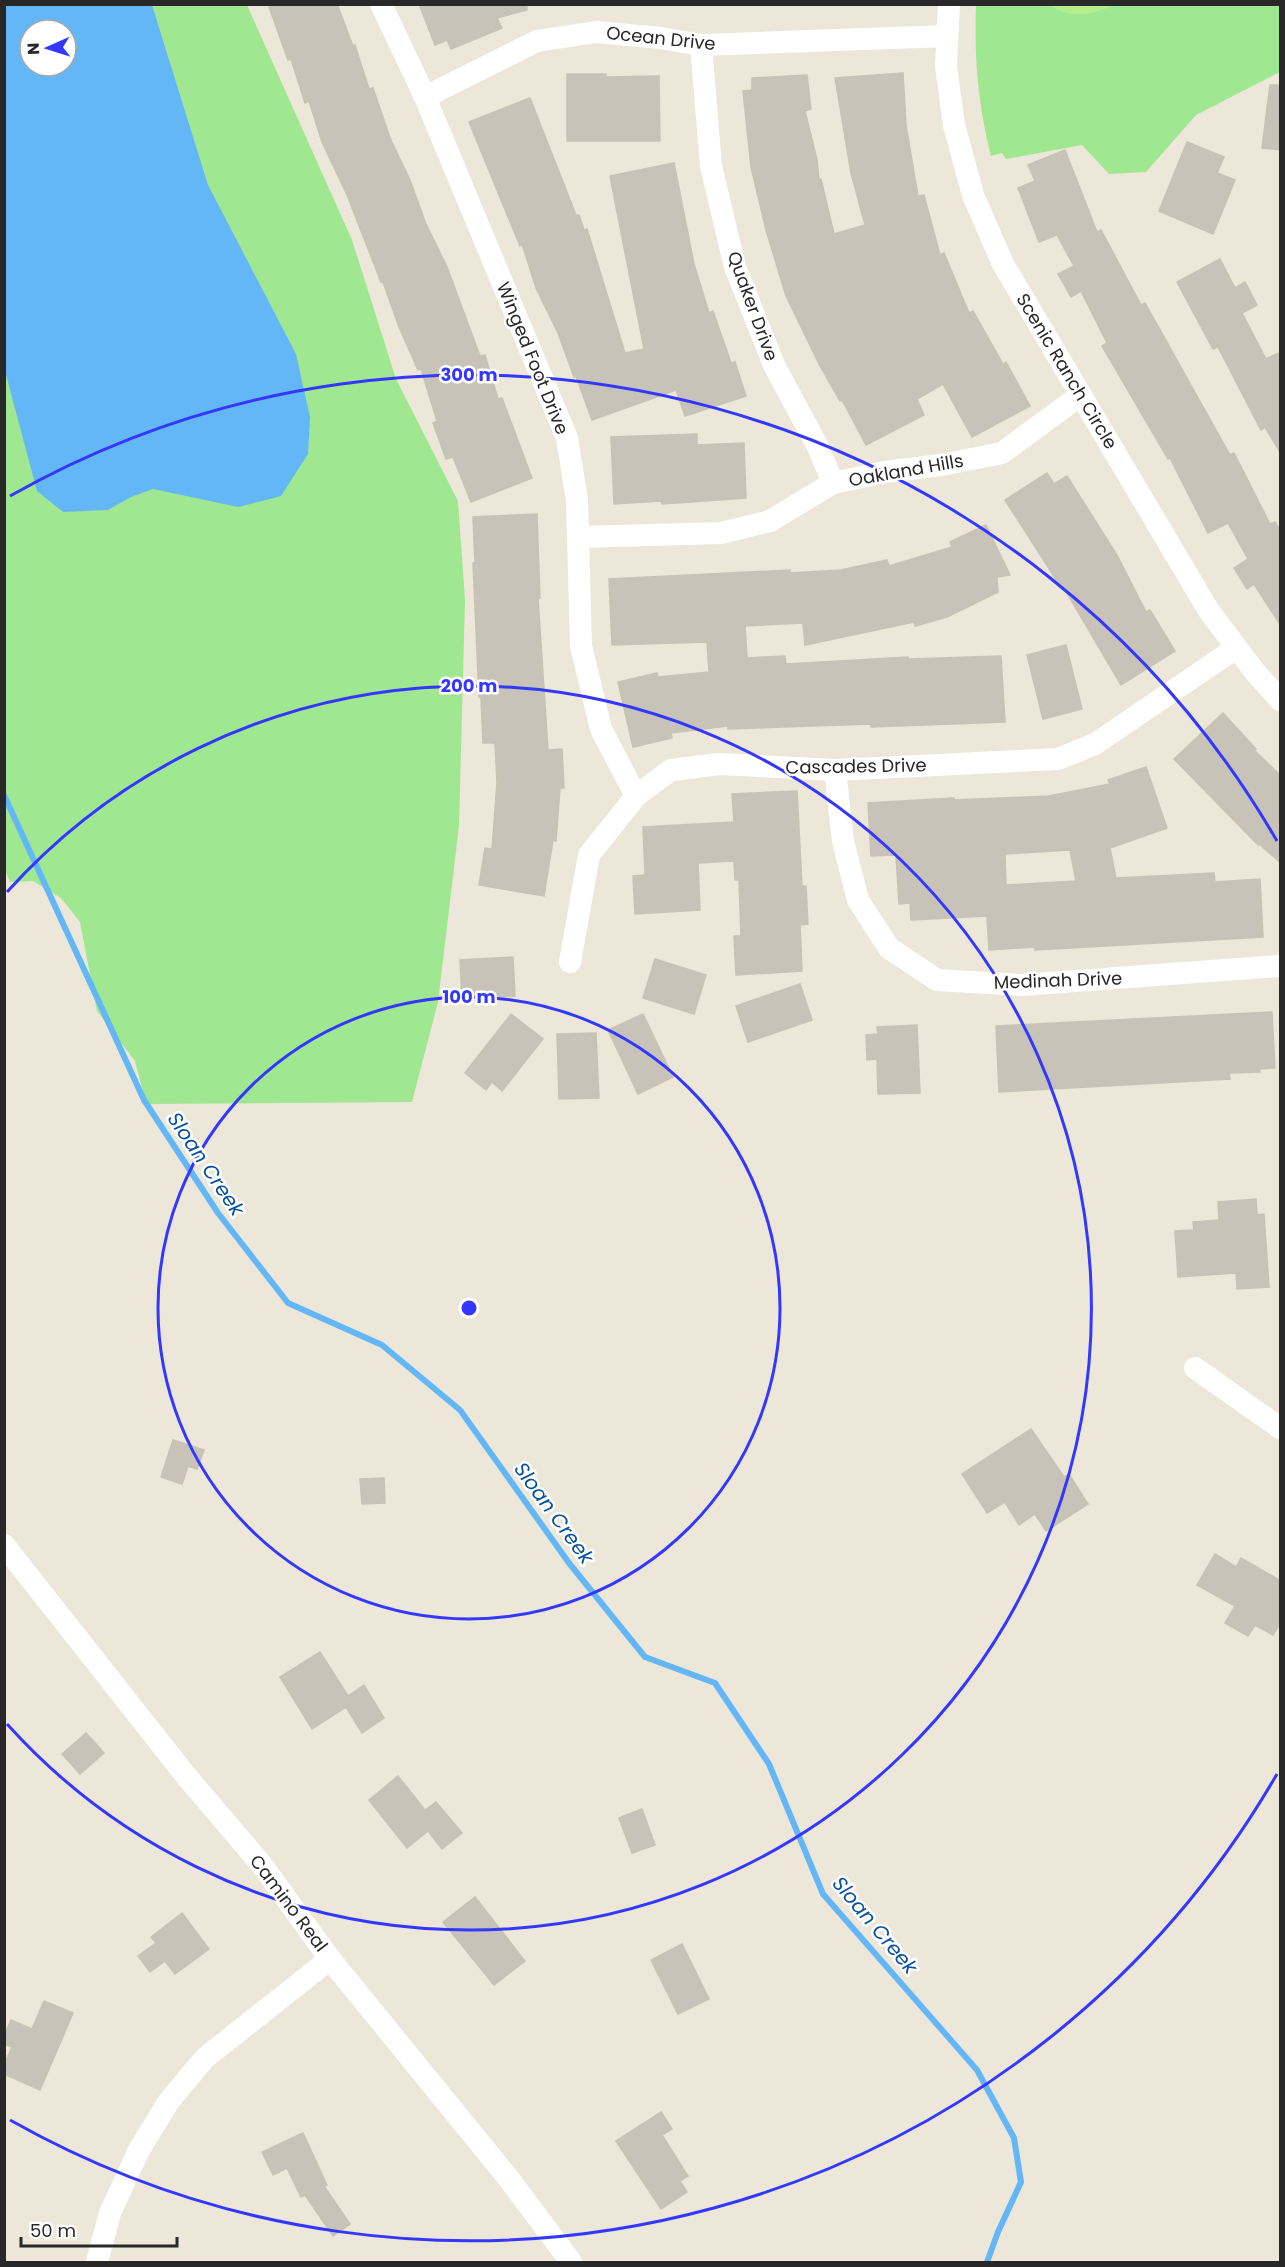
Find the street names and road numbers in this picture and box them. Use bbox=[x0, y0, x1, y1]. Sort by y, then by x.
street label: Ocean Drive bbox=[605, 20, 717, 56]
street label: Quaker Drive bbox=[722, 248, 784, 364]
street label: Winged Foot Drive bbox=[491, 278, 575, 438]
street label: Scenic Ranch Circle bbox=[1011, 288, 1123, 454]
street label: Oakland Hills bbox=[847, 448, 965, 492]
street label: Cascades Drive bbox=[785, 752, 927, 780]
street label: Medinah Drive bbox=[993, 965, 1123, 995]
street label: Camino Real bbox=[244, 1849, 334, 1957]

